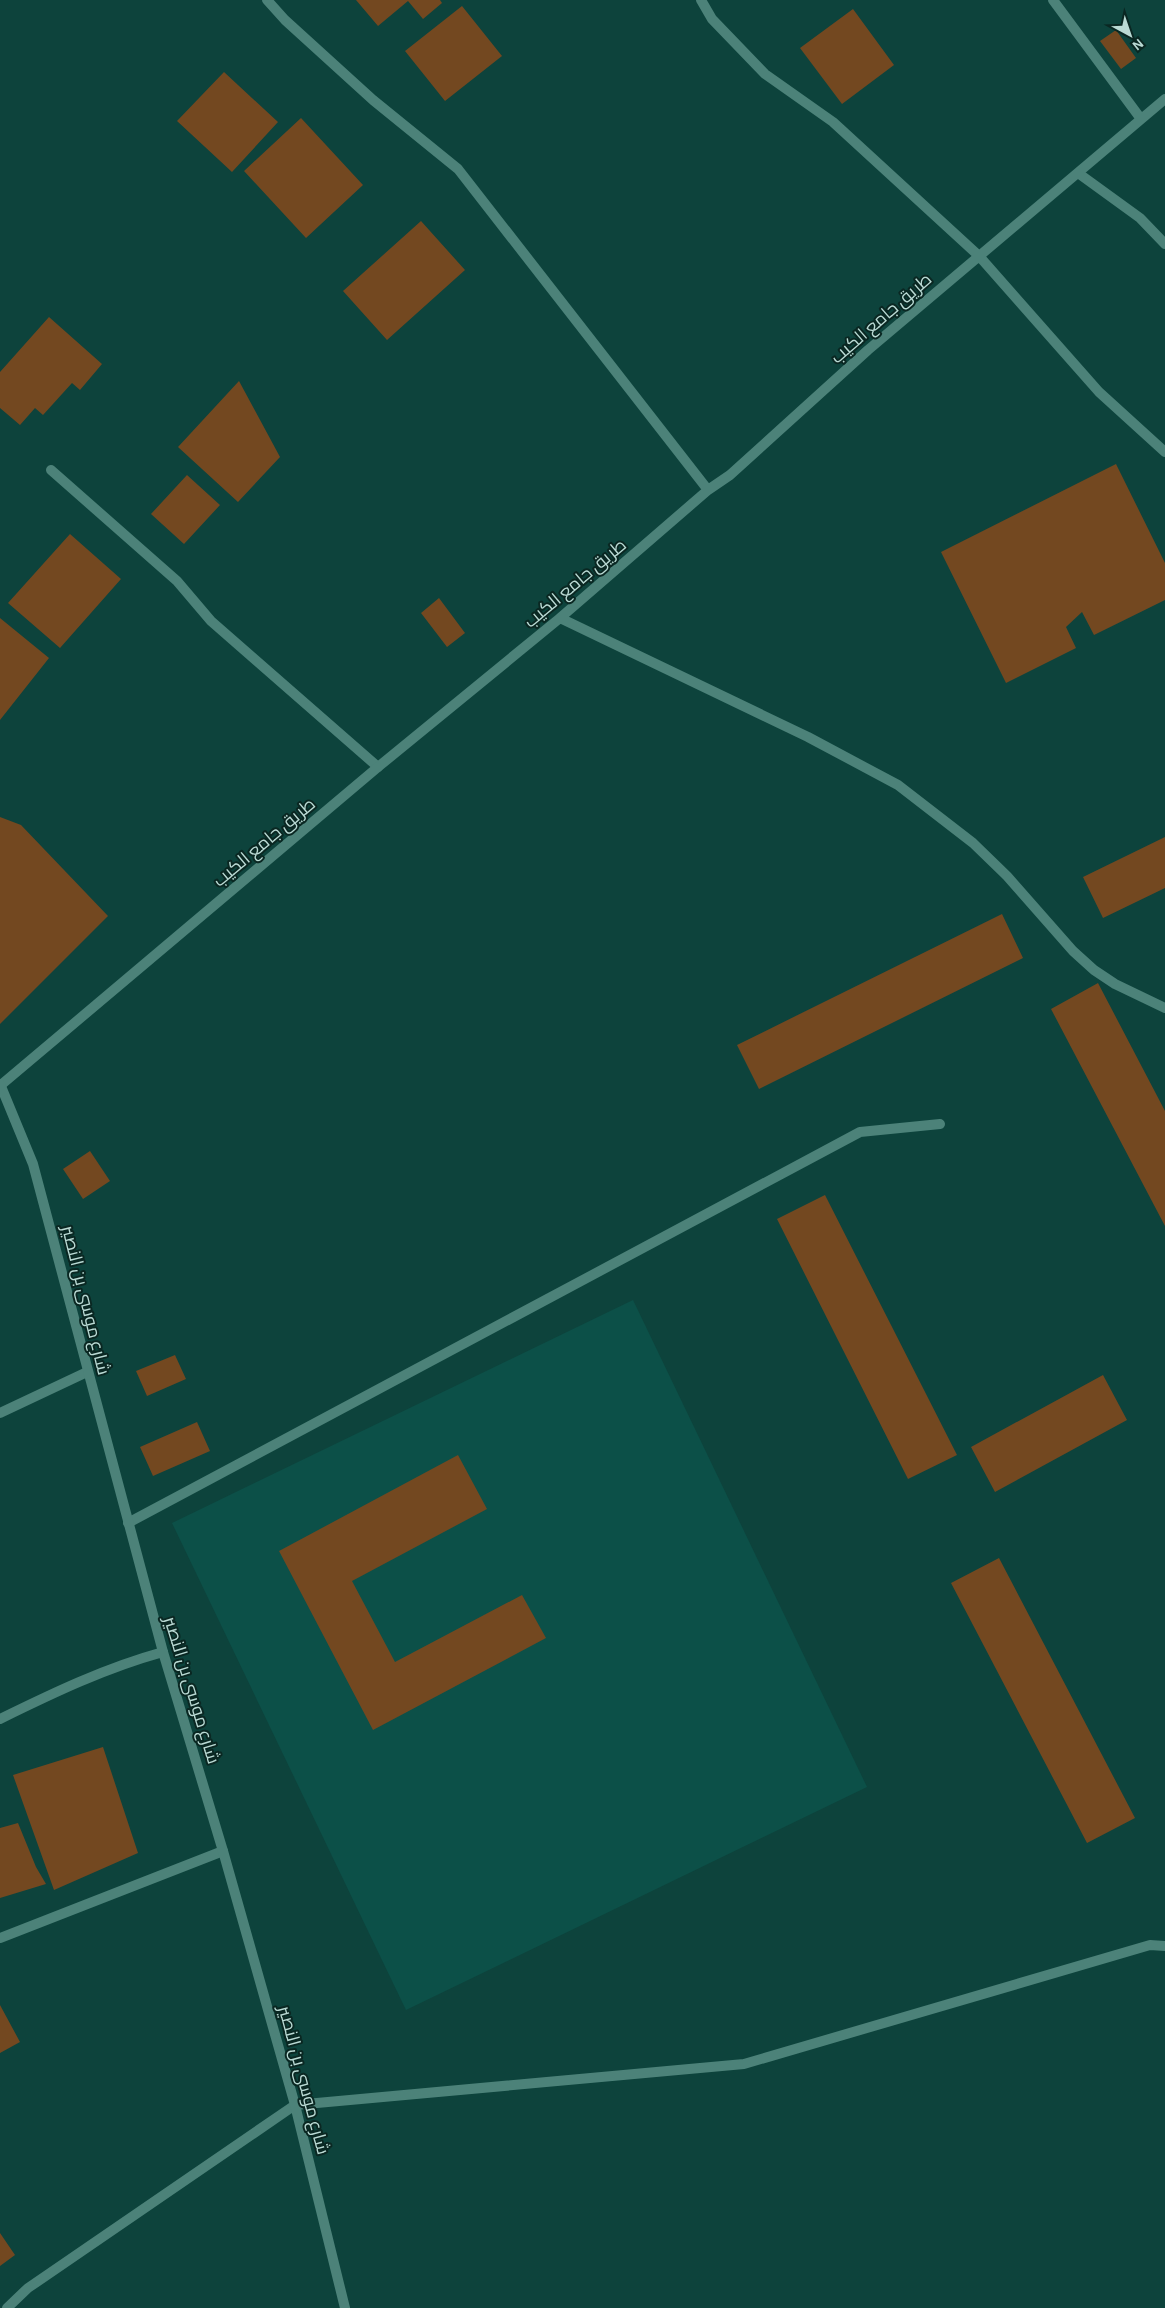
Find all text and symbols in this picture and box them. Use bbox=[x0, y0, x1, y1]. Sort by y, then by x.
north arrow bbox=[1105, 10, 1155, 60]
text: N bbox=[1129, 36, 1146, 53]
street label: طريق جامع الكيب bbox=[828, 270, 937, 369]
street label: طريق جامع الكيب bbox=[521, 536, 631, 633]
street label: طريق جامع الكيب bbox=[210, 795, 320, 892]
street label: شارع موسى بن النصير bbox=[56, 1222, 113, 1377]
street label: شارع موسى بن النصير bbox=[158, 1613, 223, 1767]
street label: شارع موسى بن النصير bbox=[272, 2003, 333, 2157]

